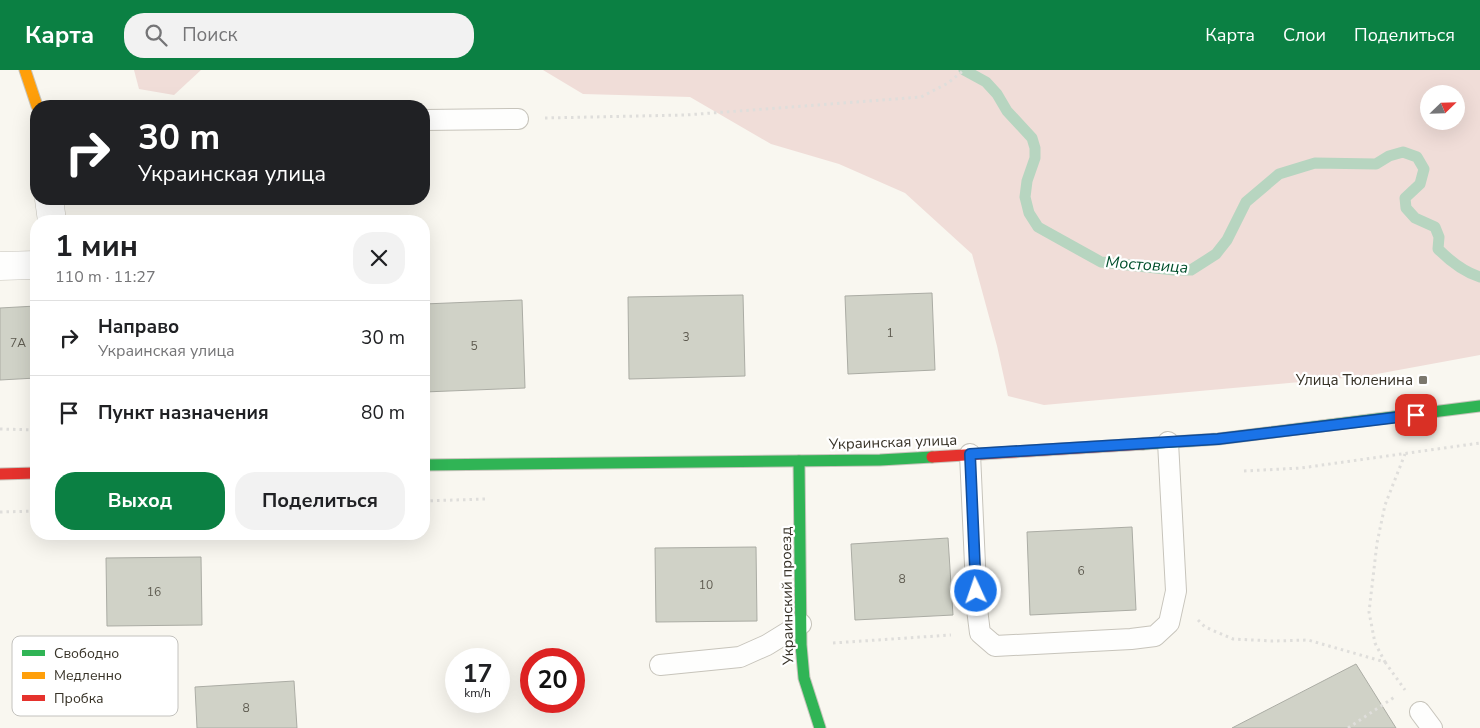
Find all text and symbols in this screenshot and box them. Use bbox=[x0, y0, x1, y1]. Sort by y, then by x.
search box bbox=[124, 13, 474, 58]
text: Карта bbox=[25, 19, 94, 51]
icon: search bbox=[142, 21, 170, 49]
text: Поиск bbox=[182, 22, 237, 48]
text: Карта bbox=[1205, 23, 1255, 47]
text: Слои bbox=[1283, 23, 1326, 47]
text: Поделиться bbox=[1354, 23, 1455, 47]
north arrow bbox=[1420, 85, 1465, 130]
map controls bbox=[1420, 85, 1465, 130]
text: 30 m bbox=[138, 114, 220, 161]
icon: right bbox=[55, 120, 120, 185]
text: Украинская улица bbox=[138, 159, 326, 189]
text: 1 мин bbox=[55, 226, 138, 267]
button: close bbox=[353, 232, 405, 284]
water label: Мостовица bbox=[1105, 251, 1189, 279]
text: 110 m · 11:27 bbox=[55, 266, 156, 288]
text: Направо bbox=[98, 314, 179, 340]
icon: right bbox=[55, 324, 83, 352]
text: 30 m bbox=[361, 325, 405, 351]
house number: 1 bbox=[886, 325, 894, 341]
house number: 3 bbox=[682, 329, 690, 345]
house number: 7А bbox=[10, 335, 26, 351]
house number: 5 bbox=[470, 338, 478, 354]
text: Украинская улица bbox=[98, 340, 235, 362]
place label: Улица Тюленина bbox=[1295, 370, 1413, 390]
marker: Улица Тюленина bbox=[1417, 374, 1429, 386]
pin bbox=[1395, 394, 1437, 436]
icon: arrive bbox=[55, 399, 83, 427]
text: Пункт назначения bbox=[98, 400, 269, 426]
text: 80 m bbox=[361, 400, 405, 426]
icon: arrive bbox=[1402, 401, 1430, 429]
street label: Украинская улица bbox=[828, 430, 957, 454]
button: Выход bbox=[55, 472, 225, 530]
button: Поделиться bbox=[235, 472, 405, 530]
street label: Украинский проезд bbox=[776, 526, 798, 666]
house number: 6 bbox=[1077, 563, 1085, 579]
position arrow bbox=[949, 564, 1001, 616]
house number: 8 bbox=[898, 571, 906, 587]
house number: 10 bbox=[699, 577, 713, 593]
house number: 16 bbox=[147, 584, 161, 600]
legend bbox=[12, 636, 178, 716]
text: Свободно bbox=[54, 644, 119, 663]
speed limit sign: 20 bbox=[520, 648, 585, 713]
text: 17 bbox=[462, 657, 493, 691]
text: Медленно bbox=[54, 666, 122, 685]
text: km/h bbox=[464, 685, 491, 701]
text: Пробка bbox=[54, 689, 104, 708]
house number: 8 bbox=[242, 700, 250, 716]

